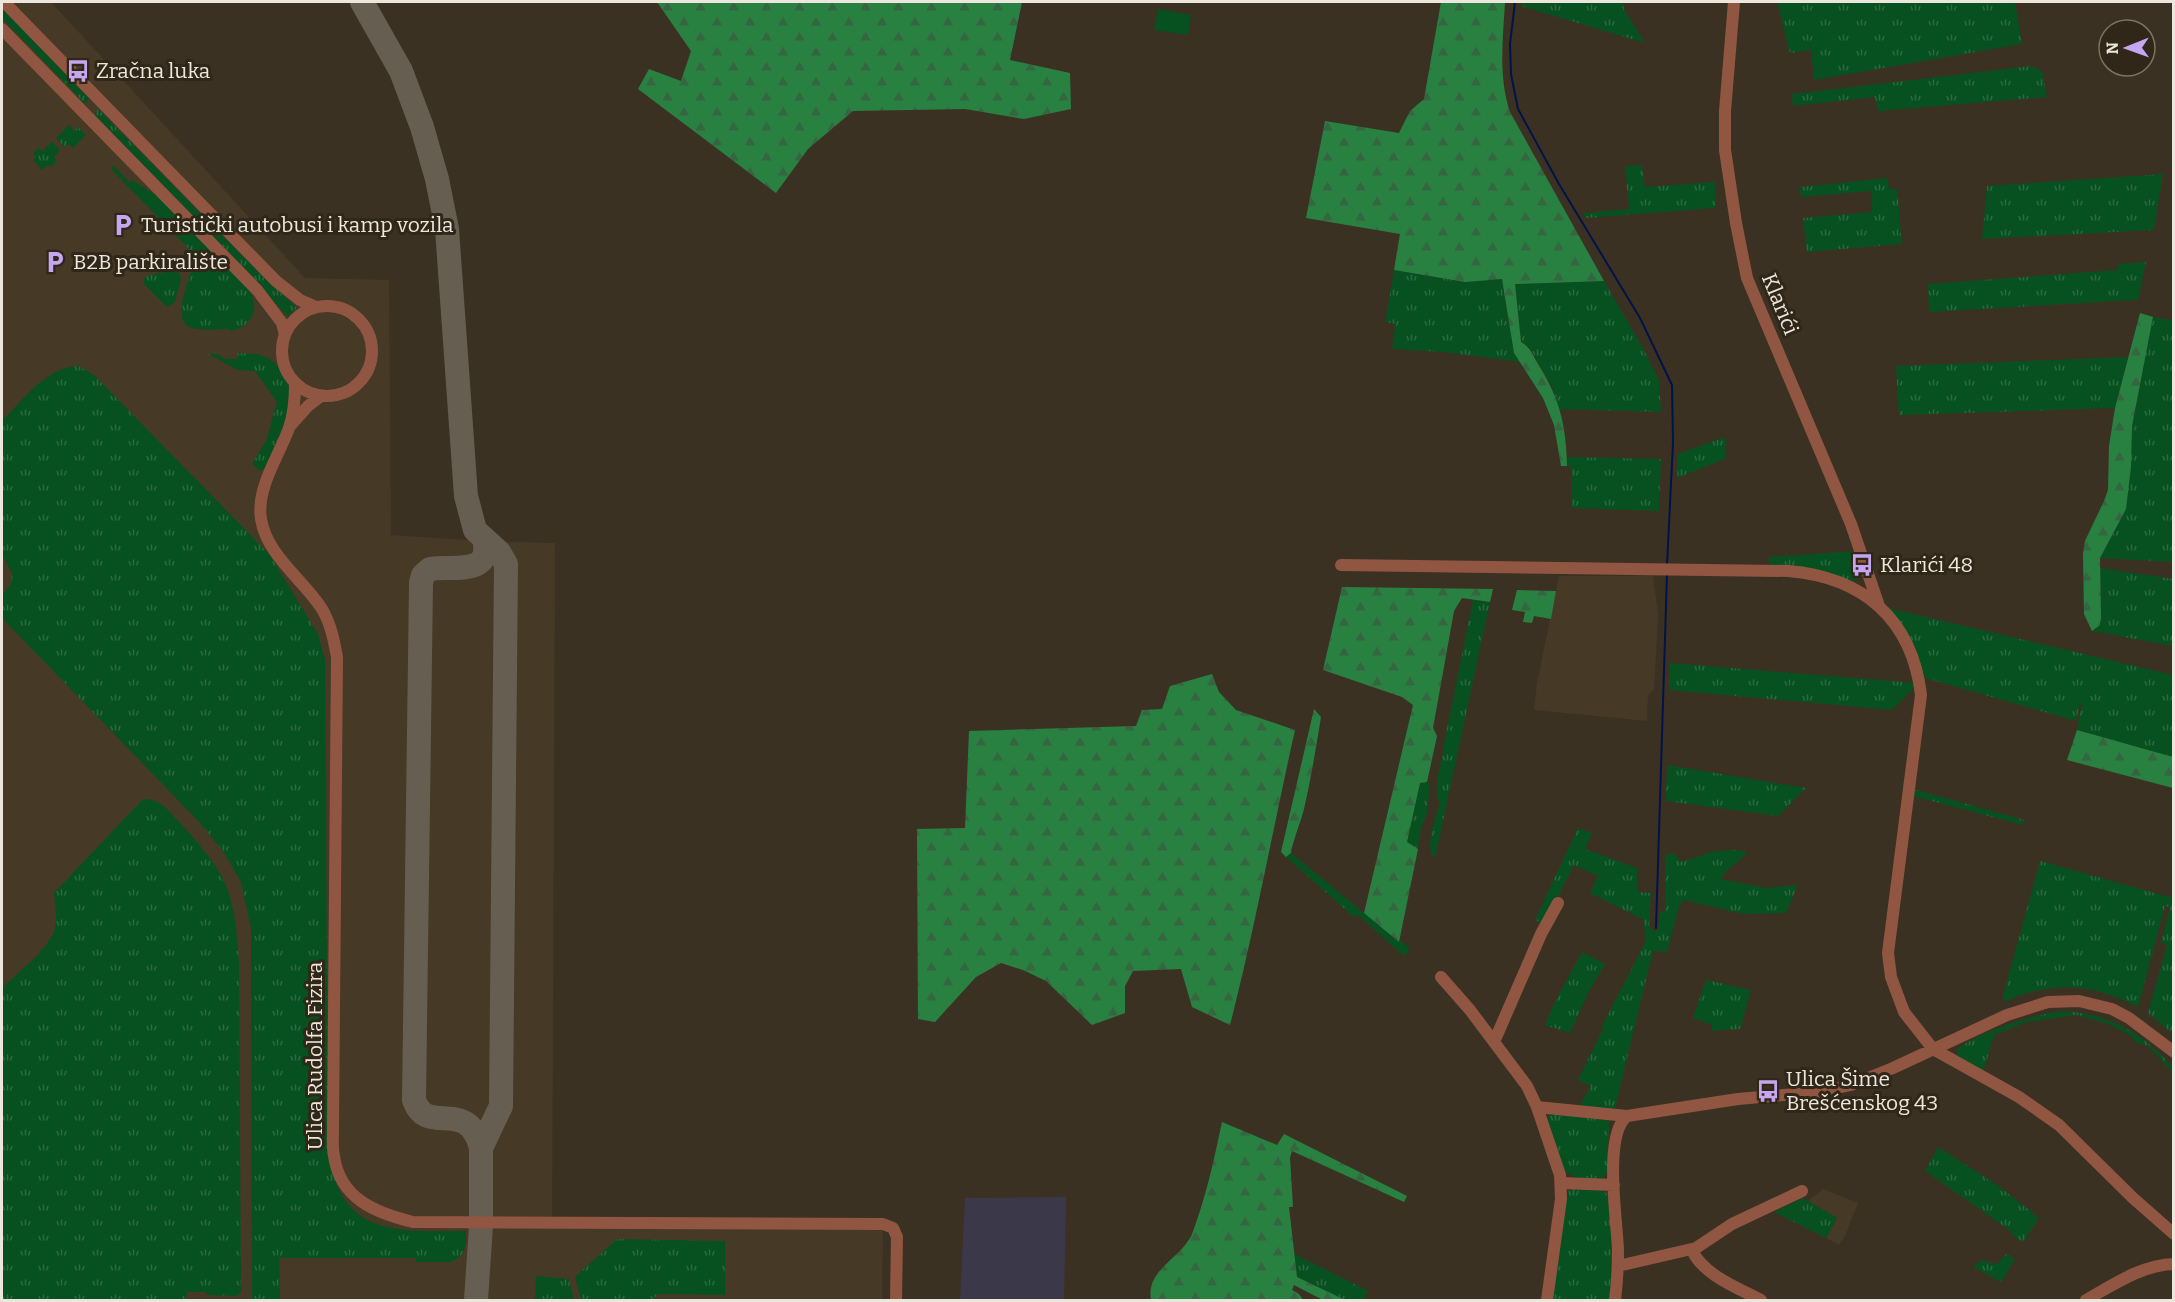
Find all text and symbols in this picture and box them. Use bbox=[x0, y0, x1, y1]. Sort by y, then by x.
north arrow bbox=[2097, 18, 2157, 78]
text: N bbox=[2103, 42, 2122, 55]
bus stop icon: Zračna luka bbox=[65, 58, 91, 84]
place label: Zračna luka bbox=[96, 58, 211, 84]
parking icon: Turistički autobusi i kamp vozila bbox=[110, 212, 136, 238]
place label: Turistički autobusi i kamp vozila bbox=[141, 212, 454, 238]
parking icon: B2B parkiralište bbox=[42, 249, 68, 275]
place label: B2B parkiralište bbox=[73, 249, 228, 275]
street label: Klarići bbox=[1756, 269, 1804, 339]
bus stop icon: Klarići 48 bbox=[1849, 552, 1875, 578]
place label: Klarići 48 bbox=[1880, 552, 1973, 578]
street label: Ulica Rudolfa Fizira bbox=[302, 961, 328, 1150]
place label: Ulica Šime Brešćenskog 43 bbox=[1786, 1066, 1938, 1116]
bus stop icon: Ulica Šime Brešćenskog 43 bbox=[1755, 1078, 1781, 1104]

